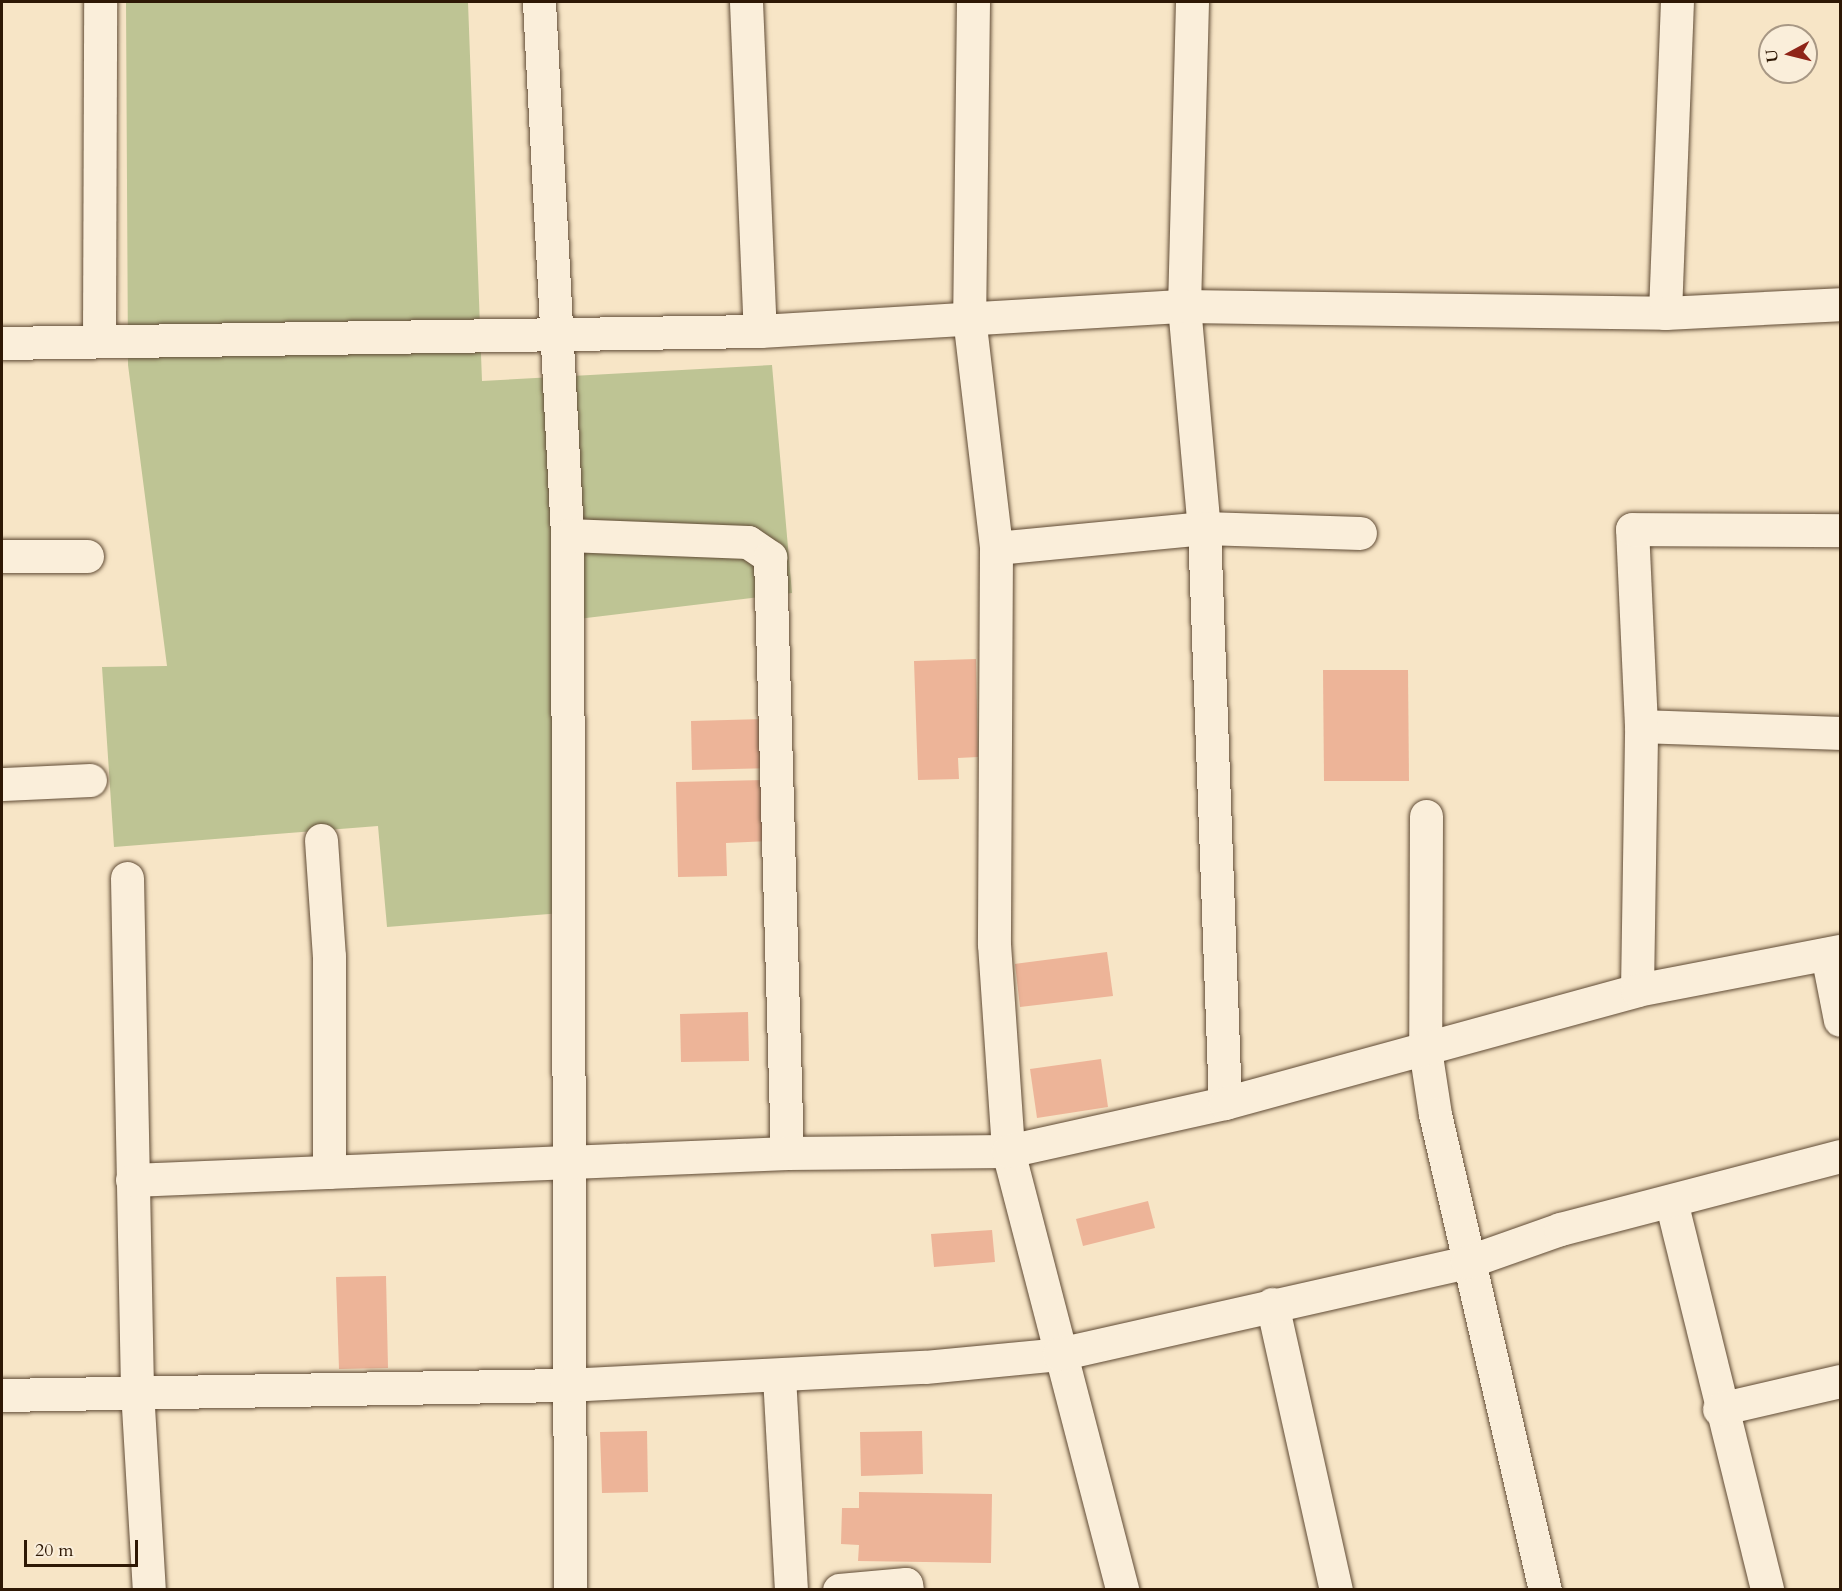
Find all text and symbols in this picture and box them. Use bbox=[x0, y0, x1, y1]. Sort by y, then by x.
north arrow bbox=[1758, 24, 1818, 84]
text: U bbox=[1760, 48, 1784, 64]
scale bar bbox=[27, 1528, 141, 1566]
text: 20 m bbox=[35, 1538, 74, 1563]

